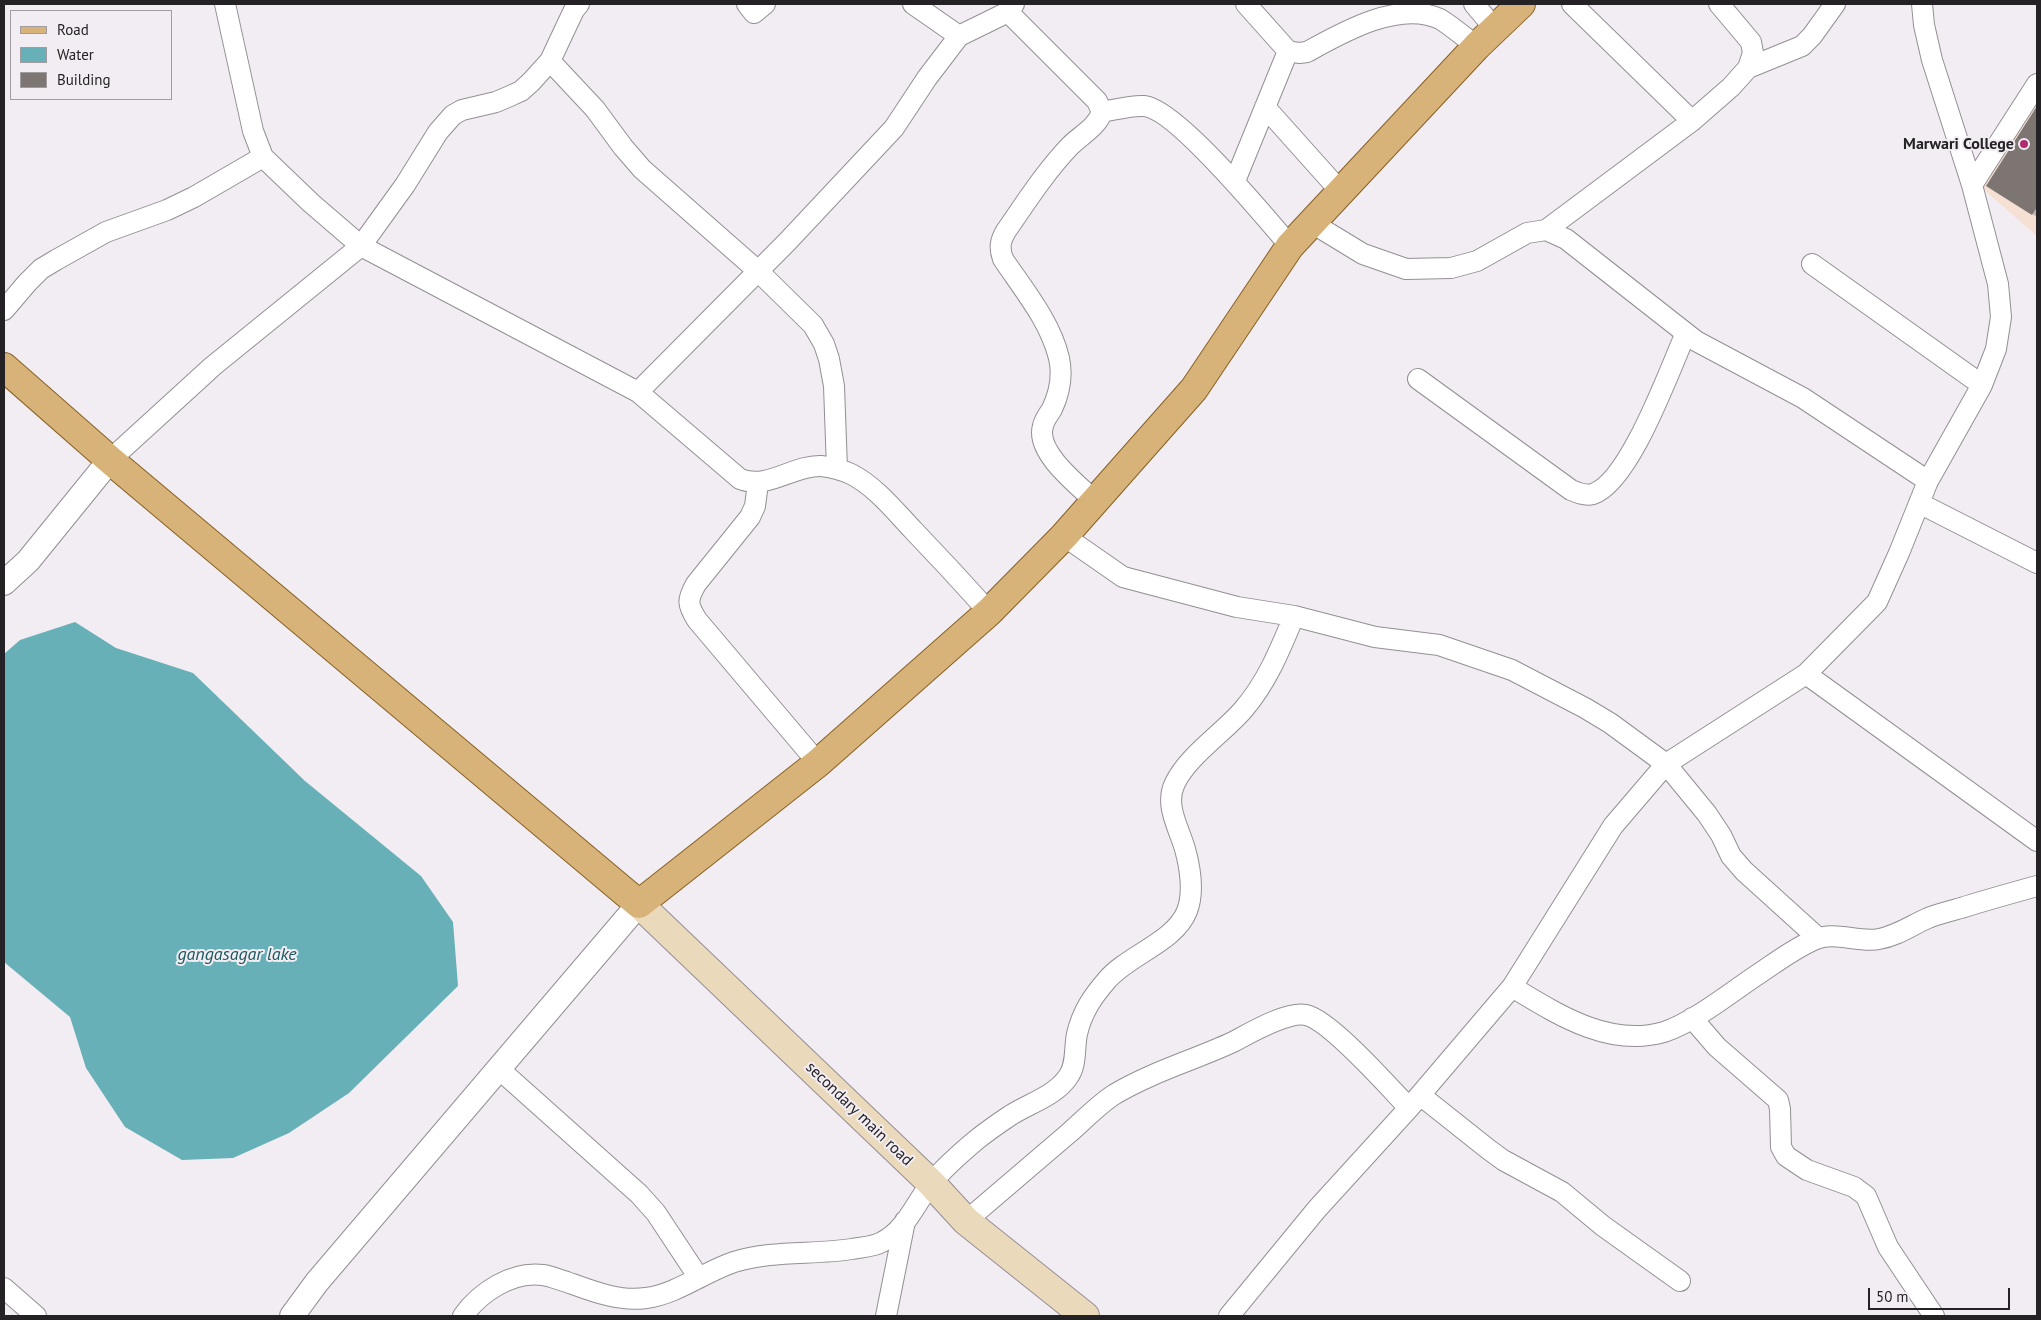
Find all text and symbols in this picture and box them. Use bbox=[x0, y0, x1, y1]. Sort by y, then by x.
legend bbox=[10, 10, 172, 100]
text: Road bbox=[57, 20, 89, 39]
text: Water bbox=[57, 45, 94, 64]
text: Building bbox=[57, 70, 111, 89]
place label: Marwari College bbox=[1903, 134, 2014, 154]
marker: Marwari College bbox=[2018, 138, 2030, 150]
water label: gangasagar lake bbox=[177, 944, 297, 966]
street label: secondary main road bbox=[801, 1058, 917, 1170]
scale bar bbox=[1871, 1278, 2014, 1310]
text: 50 m bbox=[1876, 1287, 1909, 1306]

